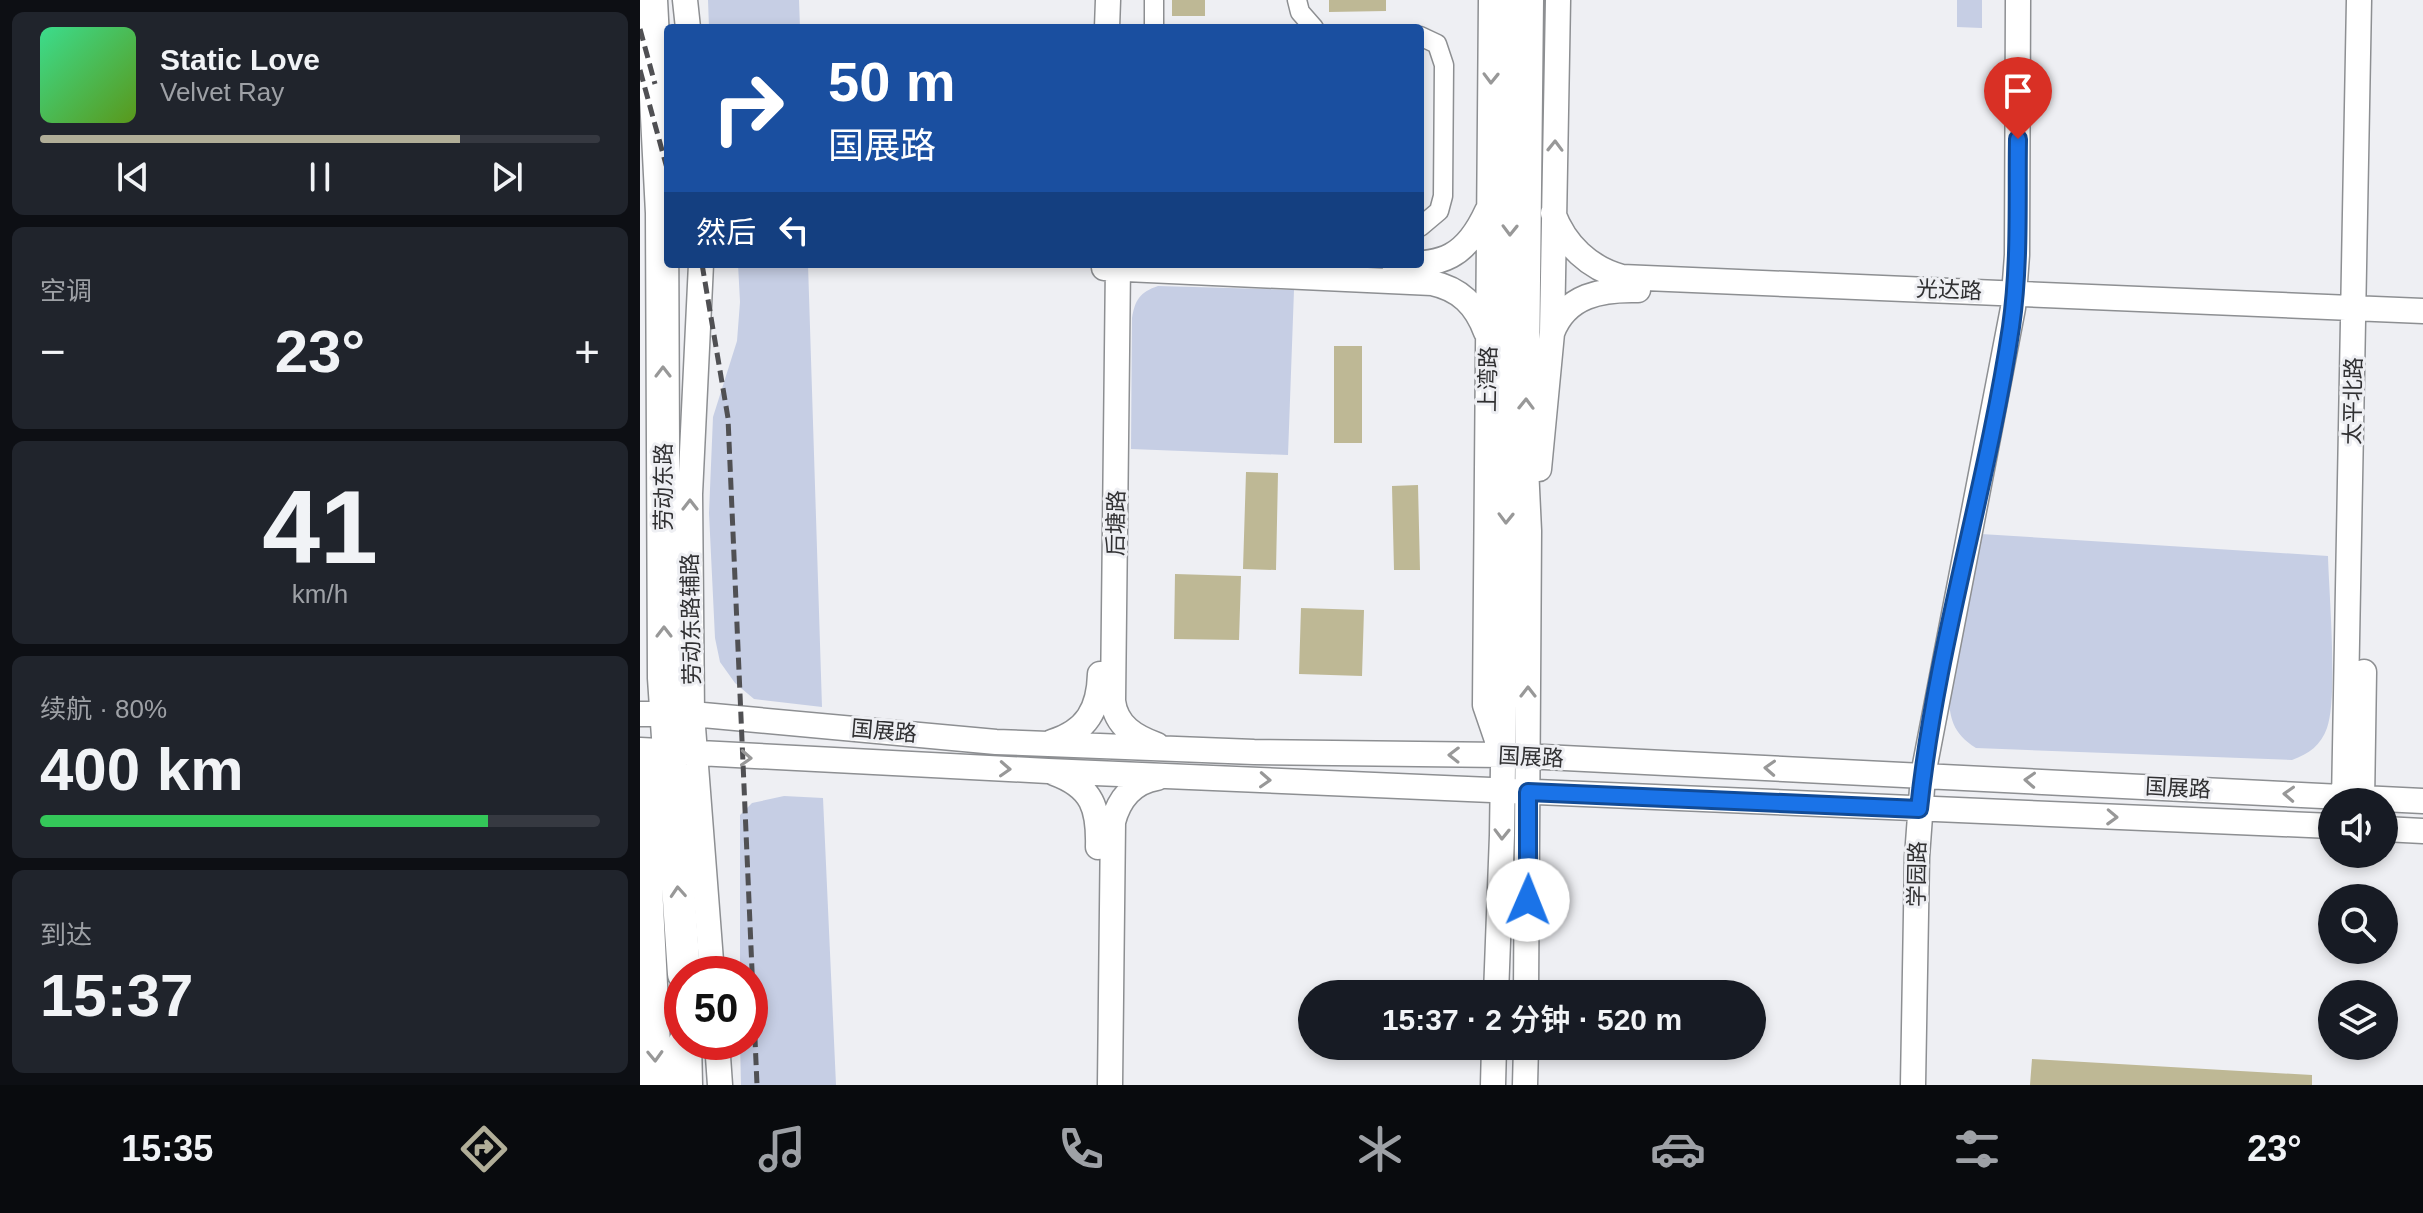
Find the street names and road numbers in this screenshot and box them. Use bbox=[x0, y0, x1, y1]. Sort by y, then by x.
street label: 光达路 bbox=[1916, 276, 1982, 304]
street label: 上湾路 bbox=[1475, 346, 1501, 412]
street label: 太平北路 bbox=[2340, 357, 2366, 445]
street label: 劳动东路 bbox=[651, 443, 676, 531]
street label: 后塘路 bbox=[1103, 490, 1129, 556]
street label: 劳动东路辅路 bbox=[677, 553, 705, 685]
street label: 国展路 bbox=[850, 716, 918, 746]
street label: 国展路 bbox=[1497, 743, 1565, 771]
street label: 国展路 bbox=[2144, 774, 2212, 802]
street label: 学园路 bbox=[1904, 841, 1930, 907]

